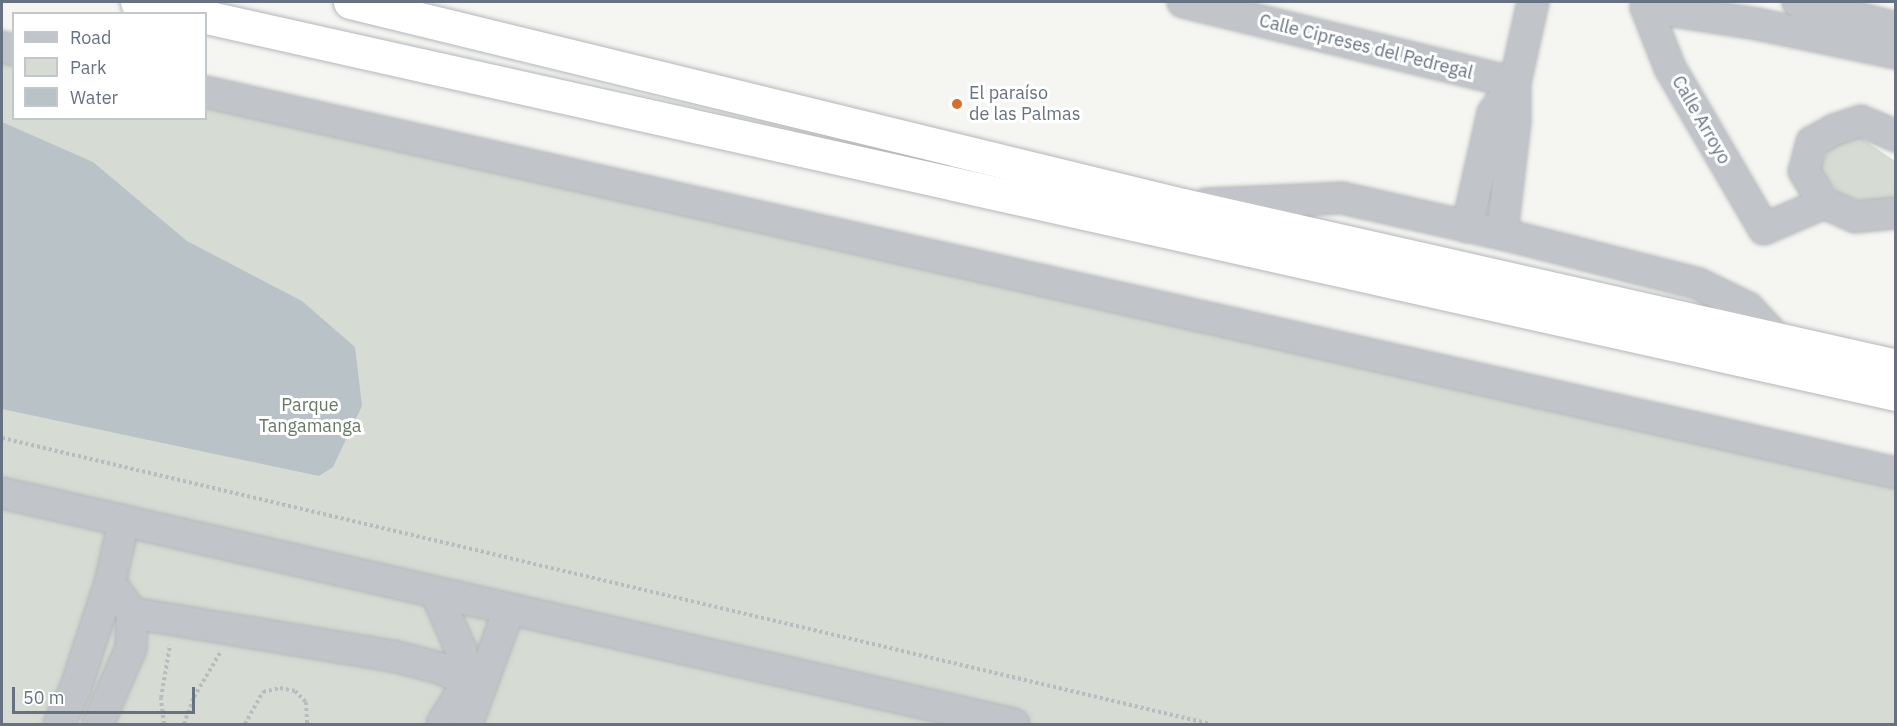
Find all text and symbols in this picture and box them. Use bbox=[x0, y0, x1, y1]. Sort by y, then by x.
street label: Calle Cipreses del Pedregal bbox=[1257, 10, 1475, 84]
legend bbox=[12, 12, 207, 120]
text: Road bbox=[70, 26, 111, 49]
text: Park bbox=[70, 56, 106, 79]
street label: Calle Arroyo bbox=[1667, 72, 1735, 168]
place label: El paraíso de las Palmas bbox=[969, 83, 1080, 125]
text: Water bbox=[70, 86, 118, 109]
marker: El paraíso de las Palmas bbox=[950, 97, 964, 111]
park label: Parque Tangamanga bbox=[259, 395, 361, 438]
scale bar bbox=[15, 675, 198, 713]
text: 50 m bbox=[23, 686, 65, 709]

